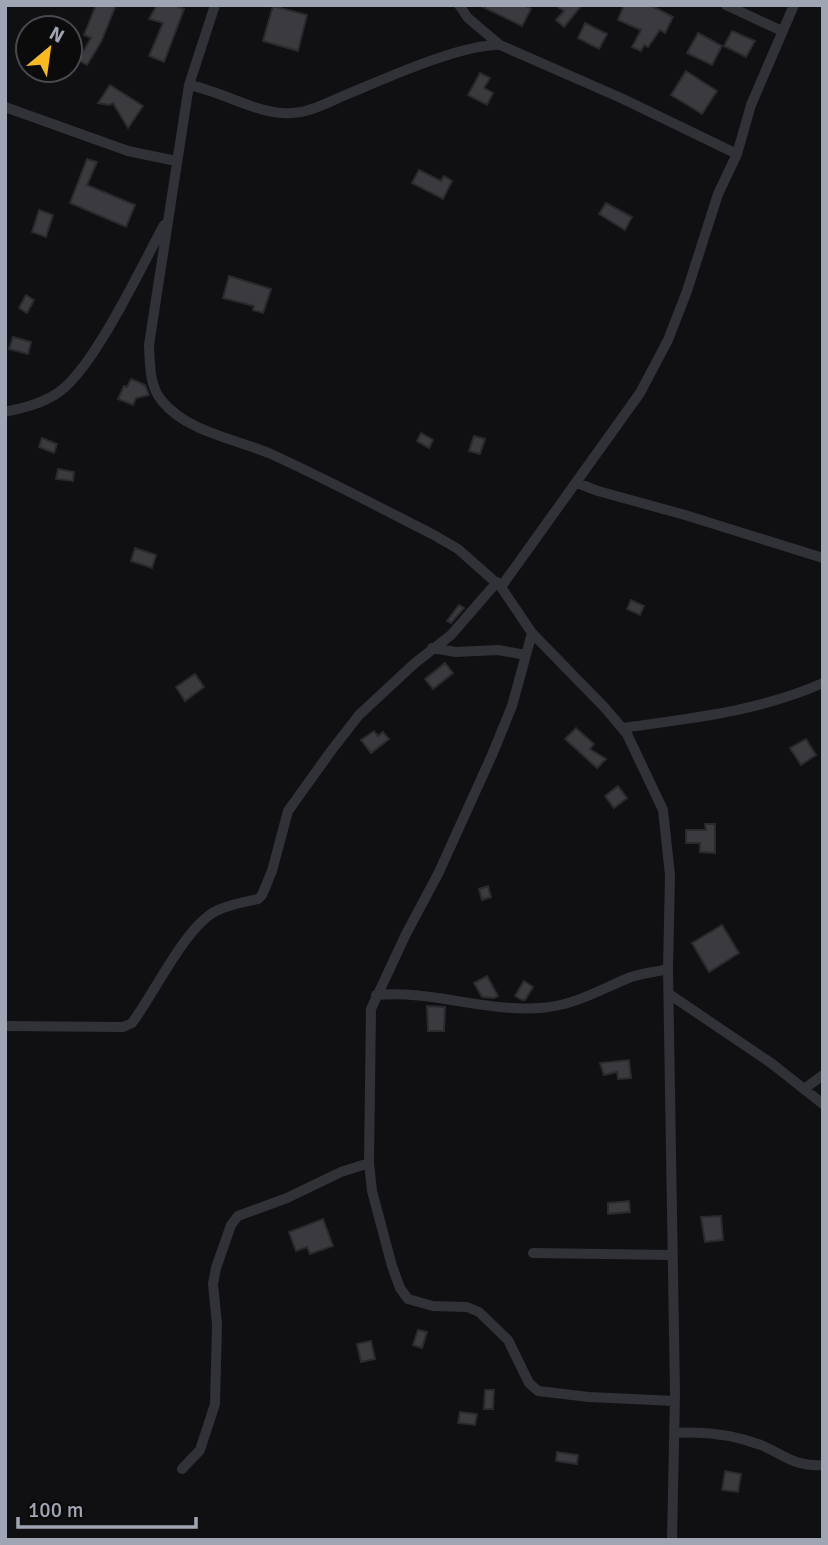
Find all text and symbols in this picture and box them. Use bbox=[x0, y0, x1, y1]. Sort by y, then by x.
north arrow bbox=[14, 14, 84, 84]
text: N bbox=[45, 21, 68, 49]
scale bar bbox=[18, 1486, 196, 1530]
text: 100 m bbox=[28, 1497, 83, 1523]

